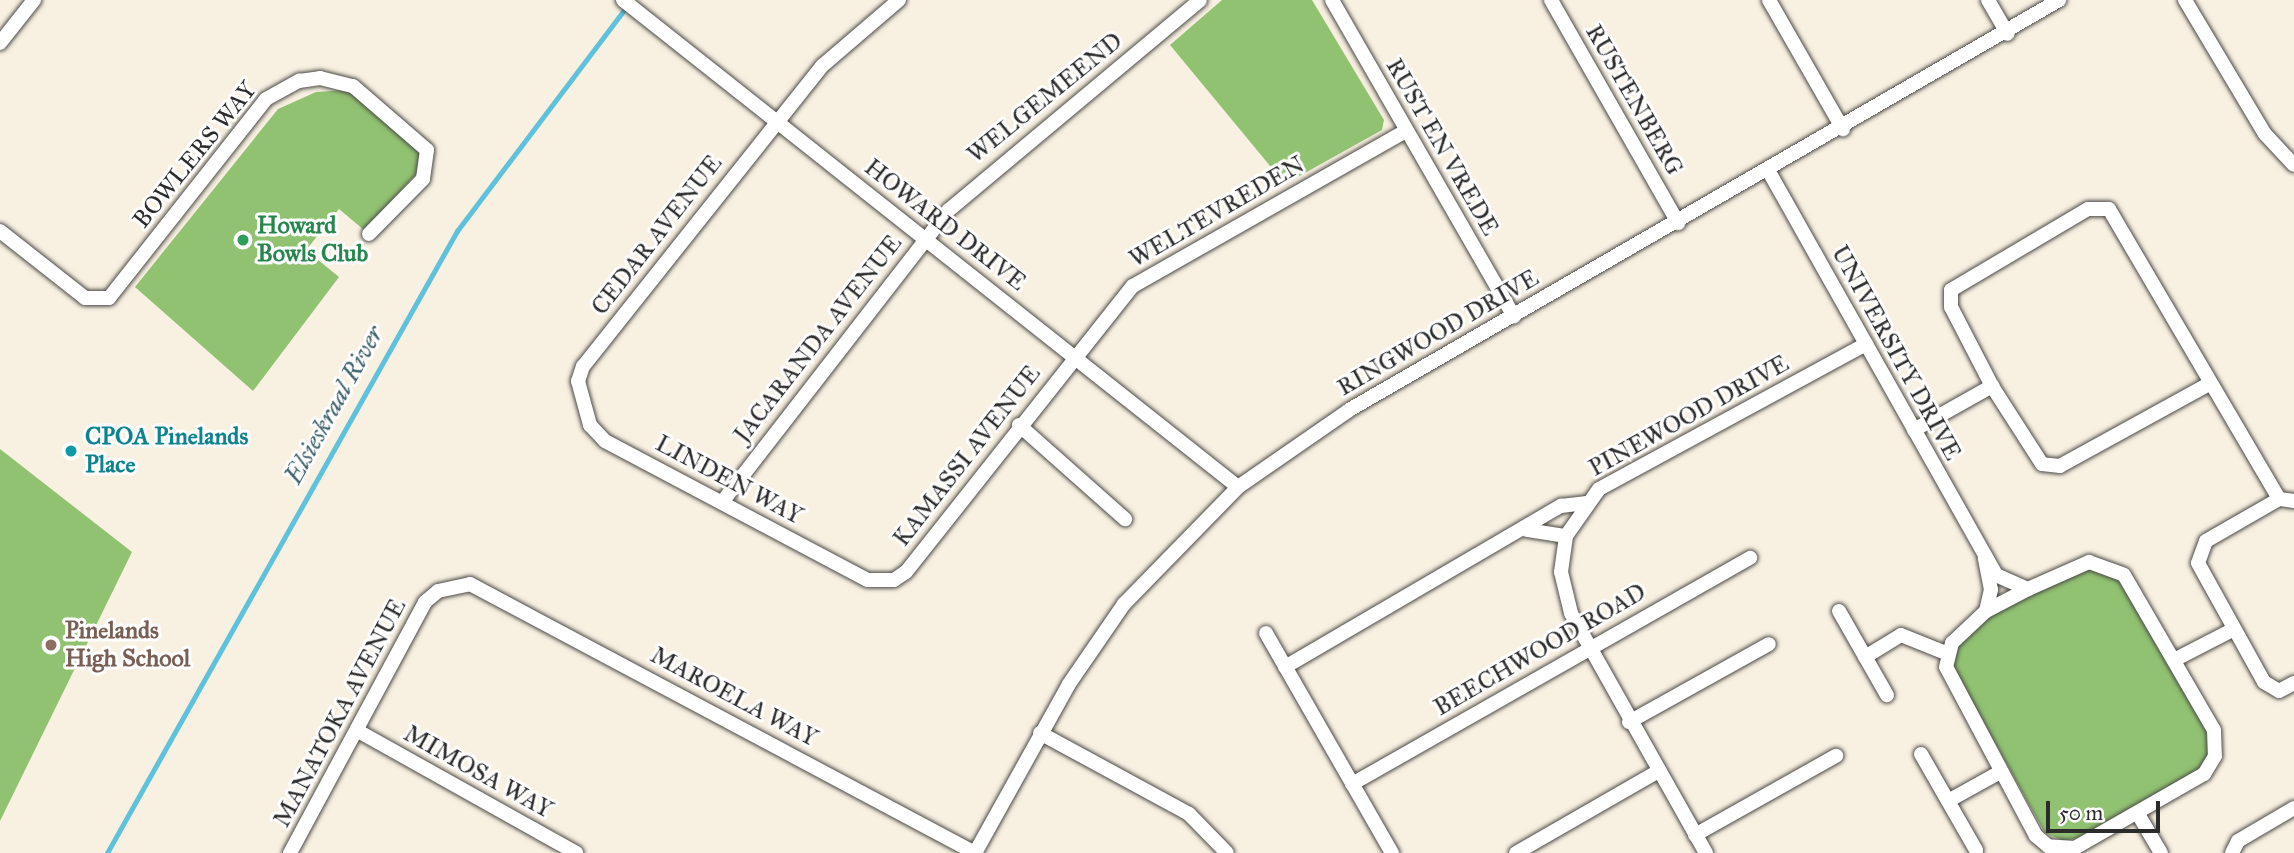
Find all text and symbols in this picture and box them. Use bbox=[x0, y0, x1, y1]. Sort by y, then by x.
street label: RUSTENBERG bbox=[1579, 19, 1689, 181]
street label: WELGEMEEND bbox=[962, 27, 1128, 169]
street label: RUST EN VREDE bbox=[1380, 53, 1504, 241]
street label: BOWLERS WAY bbox=[127, 76, 263, 234]
street label: CEDAR AVENUE bbox=[586, 149, 728, 321]
street label: WELTEVREDEN bbox=[1124, 150, 1310, 274]
street label: HOWARD DRIVE bbox=[858, 153, 1032, 297]
place label: Howard Bowls Club bbox=[257, 212, 368, 268]
street label: JACARANDA AVENUE bbox=[728, 229, 908, 449]
marker: Howard Bowls Club bbox=[235, 232, 251, 248]
street label: UNIVERSITY DRIVE bbox=[1825, 241, 1967, 465]
street label: RINGWOOD DRIVE bbox=[1332, 264, 1544, 402]
water label: Elsieskraal River bbox=[278, 320, 390, 490]
street label: PINEWOOD DRIVE bbox=[1584, 349, 1794, 483]
street label: KAMASSI AVENUE bbox=[887, 360, 1047, 552]
place label: CPOA Pinelands Place bbox=[85, 423, 248, 479]
street label: LINDEN WAY bbox=[651, 429, 807, 531]
marker: CPOA Pinelands Place bbox=[63, 443, 79, 459]
street label: BEECHWOOD ROAD bbox=[1429, 578, 1651, 722]
street label: MANATOKA AVENUE bbox=[268, 594, 412, 832]
place label: Pinelands High School bbox=[65, 617, 190, 673]
marker: Pinelands High School bbox=[43, 637, 59, 653]
street label: MAROELA WAY bbox=[646, 641, 822, 753]
street label: MIMOSA WAY bbox=[399, 719, 557, 825]
scale bar bbox=[2049, 786, 2163, 830]
text: 50 m bbox=[2059, 800, 2103, 826]

